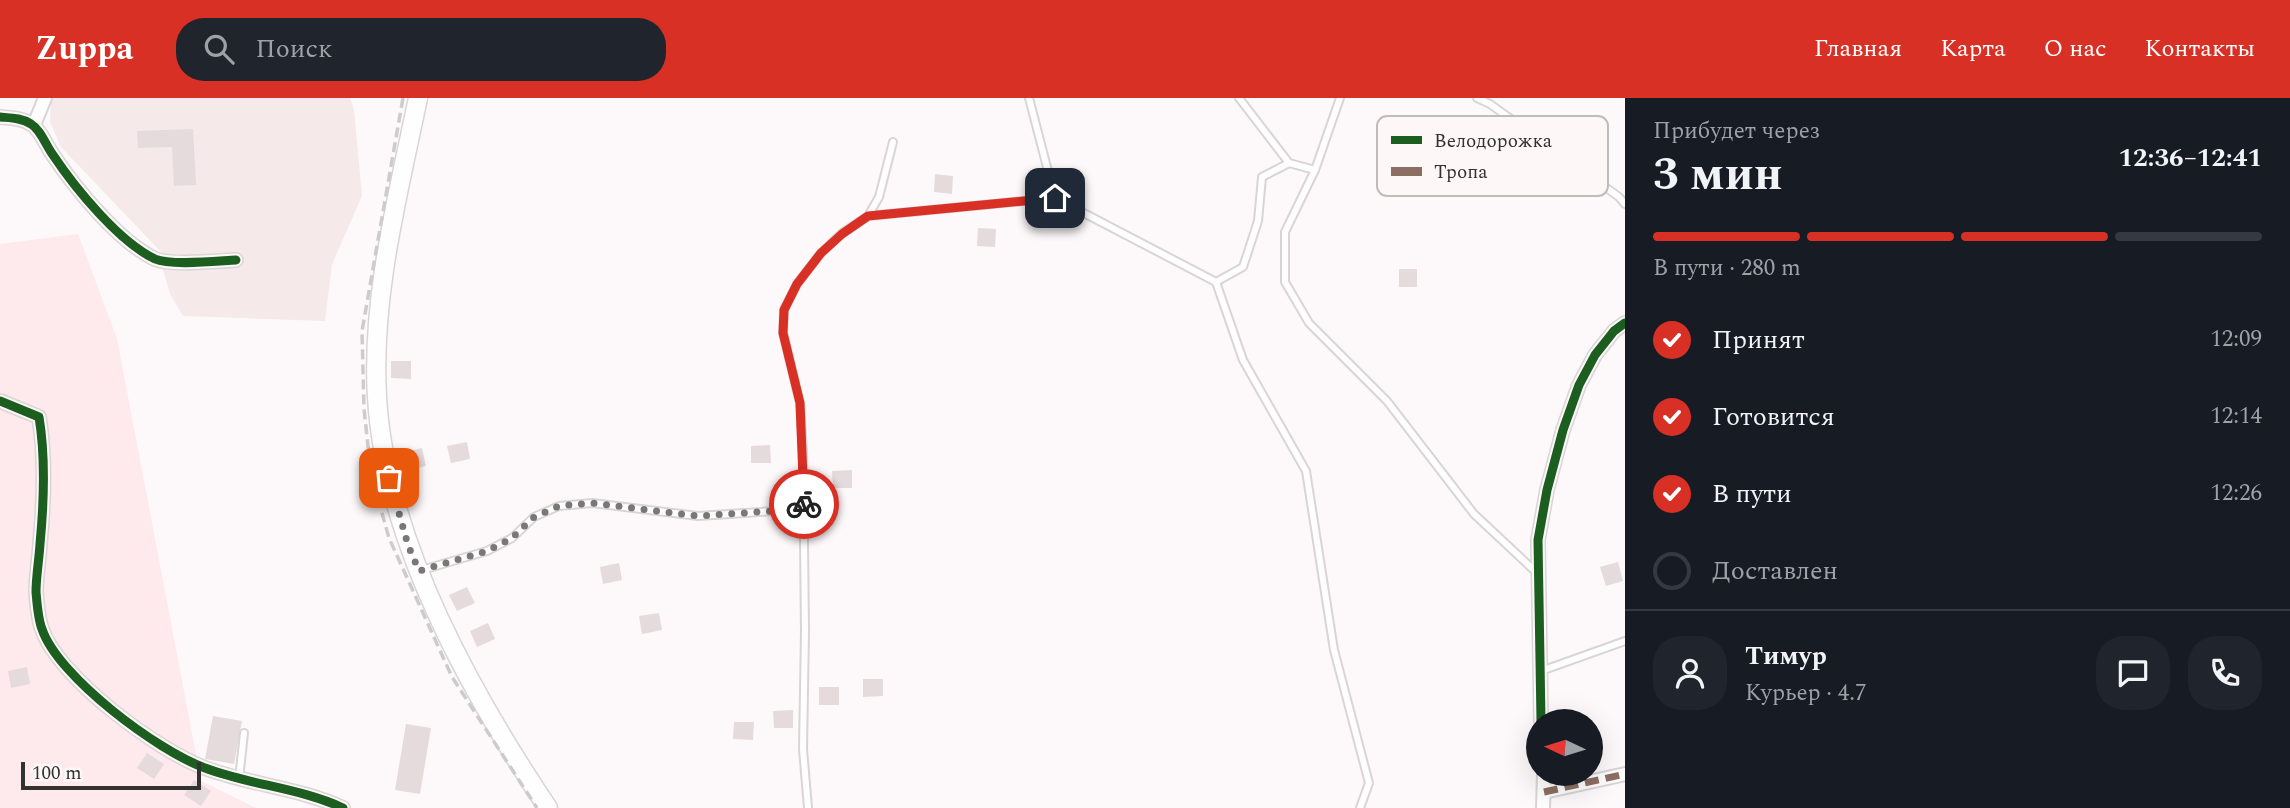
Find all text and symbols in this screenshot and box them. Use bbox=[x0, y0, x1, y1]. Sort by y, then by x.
search box bbox=[176, 18, 666, 81]
text: Zuppa bbox=[35, 24, 134, 74]
text: Поиск bbox=[256, 29, 332, 69]
icon: search bbox=[200, 30, 238, 68]
text: Главная bbox=[1814, 31, 1902, 67]
text: Карта bbox=[1940, 31, 2006, 67]
text: О нас bbox=[2044, 31, 2107, 67]
text: Контакты bbox=[2145, 31, 2255, 67]
text: Прибудет через bbox=[1653, 114, 1820, 149]
legend bbox=[1377, 116, 1608, 196]
text: Велодорожка bbox=[1434, 127, 1553, 156]
text: 12:36–12:41 bbox=[2118, 138, 2262, 178]
text: 3 мин bbox=[1653, 140, 1783, 210]
text: Тропа bbox=[1434, 158, 1488, 187]
pin bbox=[1025, 168, 1085, 228]
icon: home bbox=[1036, 179, 1074, 217]
text: В пути · 280 m bbox=[1653, 251, 1801, 286]
text: Принят bbox=[1712, 320, 1805, 360]
icon: check bbox=[1653, 321, 1691, 359]
text: 12:09 bbox=[2210, 322, 2262, 357]
text: Готовится bbox=[1712, 397, 1835, 437]
icon: check bbox=[1653, 398, 1691, 436]
text: 12:14 bbox=[2210, 399, 2262, 434]
pin bbox=[359, 448, 419, 508]
icon: bag bbox=[370, 459, 408, 497]
courier bbox=[769, 469, 839, 539]
text: В пути bbox=[1712, 474, 1792, 514]
icon: check bbox=[1653, 475, 1691, 513]
text: 12:26 bbox=[2210, 476, 2262, 511]
icon: bike bbox=[785, 485, 823, 523]
text: Доставлен bbox=[1712, 551, 1838, 591]
button: person bbox=[1653, 636, 1727, 710]
text: Тимур bbox=[1745, 636, 1827, 676]
button: chat bbox=[2096, 636, 2170, 710]
button: phone bbox=[2188, 636, 2262, 710]
text: Курьер · 4.7 bbox=[1745, 676, 1867, 711]
north arrow bbox=[1526, 709, 1603, 786]
map controls bbox=[1526, 709, 1603, 786]
scale bar bbox=[21, 759, 201, 791]
text: 100 m bbox=[32, 759, 82, 788]

